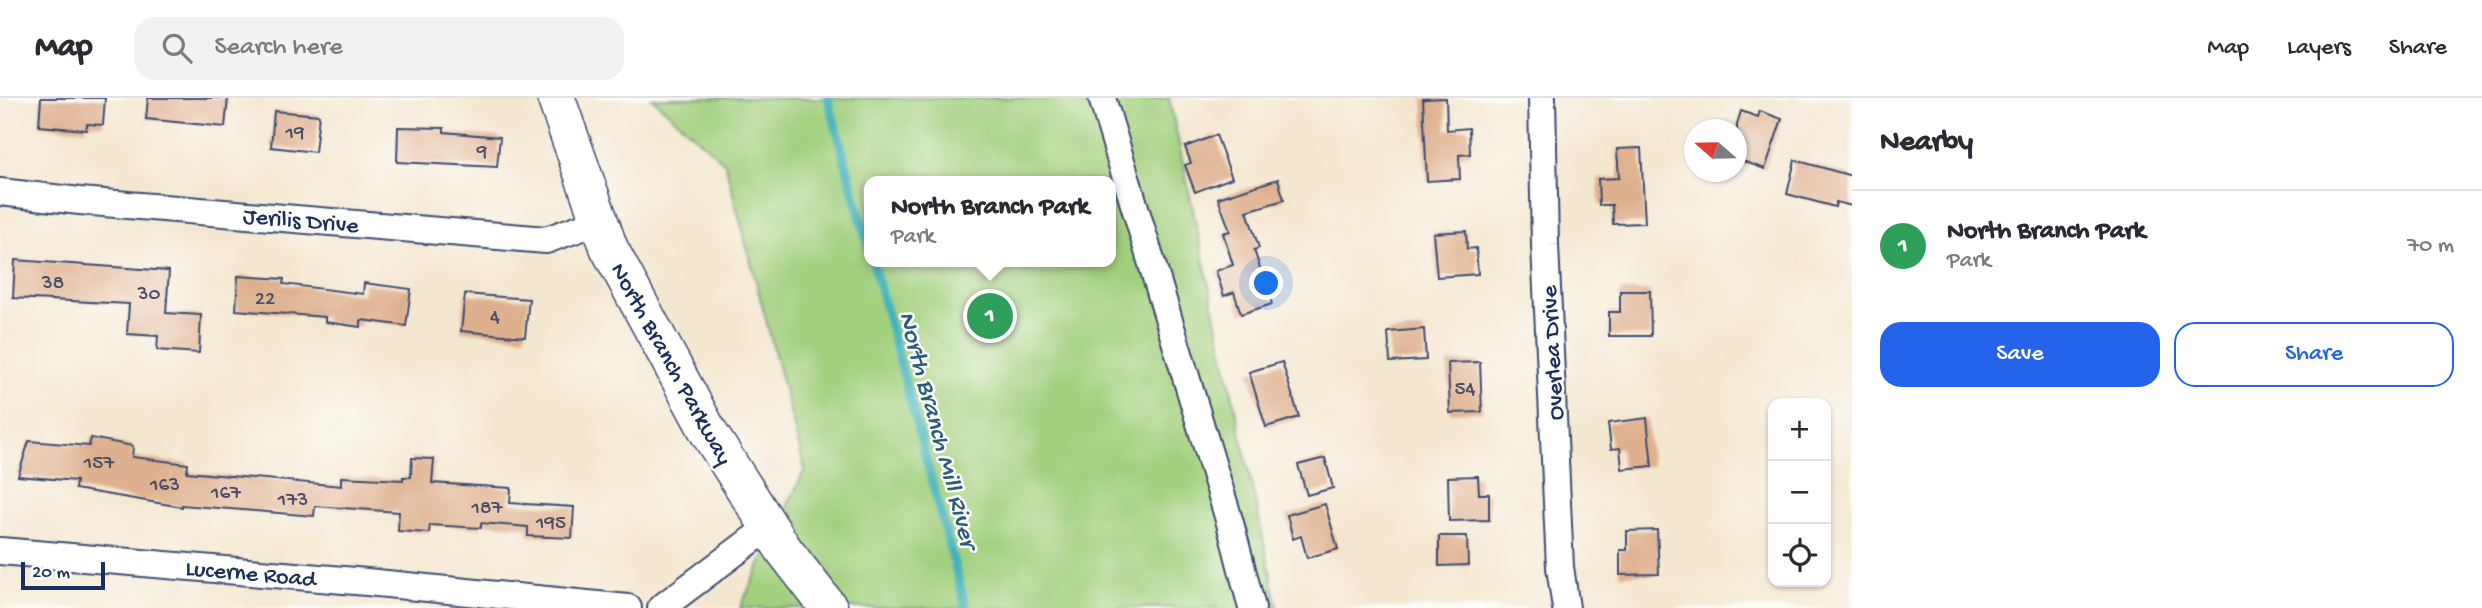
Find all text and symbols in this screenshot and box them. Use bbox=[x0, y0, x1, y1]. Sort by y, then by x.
search box bbox=[134, 17, 624, 80]
text: Map bbox=[35, 29, 92, 67]
icon: search bbox=[158, 29, 196, 67]
text: Search here bbox=[214, 33, 343, 64]
text: Map bbox=[2207, 34, 2249, 63]
text: Layers bbox=[2287, 34, 2351, 63]
text: Share bbox=[2389, 34, 2447, 63]
north arrow bbox=[1684, 119, 1747, 182]
house number: 19 bbox=[284, 122, 305, 147]
text: Nearby bbox=[1880, 126, 1973, 161]
house number: 9 bbox=[476, 141, 488, 166]
popup bbox=[864, 176, 1116, 267]
text: North Branch Park bbox=[891, 193, 1089, 224]
street label: Jerilis Drive bbox=[242, 203, 360, 242]
text: North Branch Park bbox=[1947, 217, 2145, 248]
text: Park bbox=[891, 224, 935, 251]
text: 1 bbox=[1898, 233, 1908, 260]
text: 70 m bbox=[2407, 233, 2454, 260]
text: Park bbox=[1947, 248, 1991, 275]
street label: North Branch Parkway bbox=[602, 259, 738, 471]
your location bbox=[1249, 266, 1283, 300]
house number: 38 bbox=[41, 272, 64, 297]
house number: 30 bbox=[137, 283, 160, 308]
street label: Overlea Drive bbox=[1536, 284, 1573, 421]
house number: 22 bbox=[255, 288, 275, 313]
pin: 1 bbox=[967, 290, 1013, 342]
house number: 4 bbox=[490, 306, 500, 331]
water label: North Branch Mill River bbox=[889, 309, 983, 556]
button: Save bbox=[1880, 322, 2160, 387]
button: Share bbox=[2174, 322, 2454, 387]
house number: 54 bbox=[1455, 378, 1476, 403]
map controls bbox=[1768, 398, 1831, 587]
button: + bbox=[1768, 398, 1831, 461]
house number: 157 bbox=[83, 452, 115, 477]
button: − bbox=[1768, 461, 1831, 524]
house number: 163 bbox=[149, 474, 180, 499]
house number: 167 bbox=[210, 482, 242, 507]
house number: 173 bbox=[277, 489, 308, 514]
house number: 187 bbox=[471, 497, 504, 522]
house number: 195 bbox=[535, 512, 566, 537]
button: locate bbox=[1768, 524, 1831, 587]
street label: Lucerne Road bbox=[184, 555, 319, 596]
scale bar bbox=[21, 559, 105, 591]
text: 20 m bbox=[32, 562, 70, 585]

